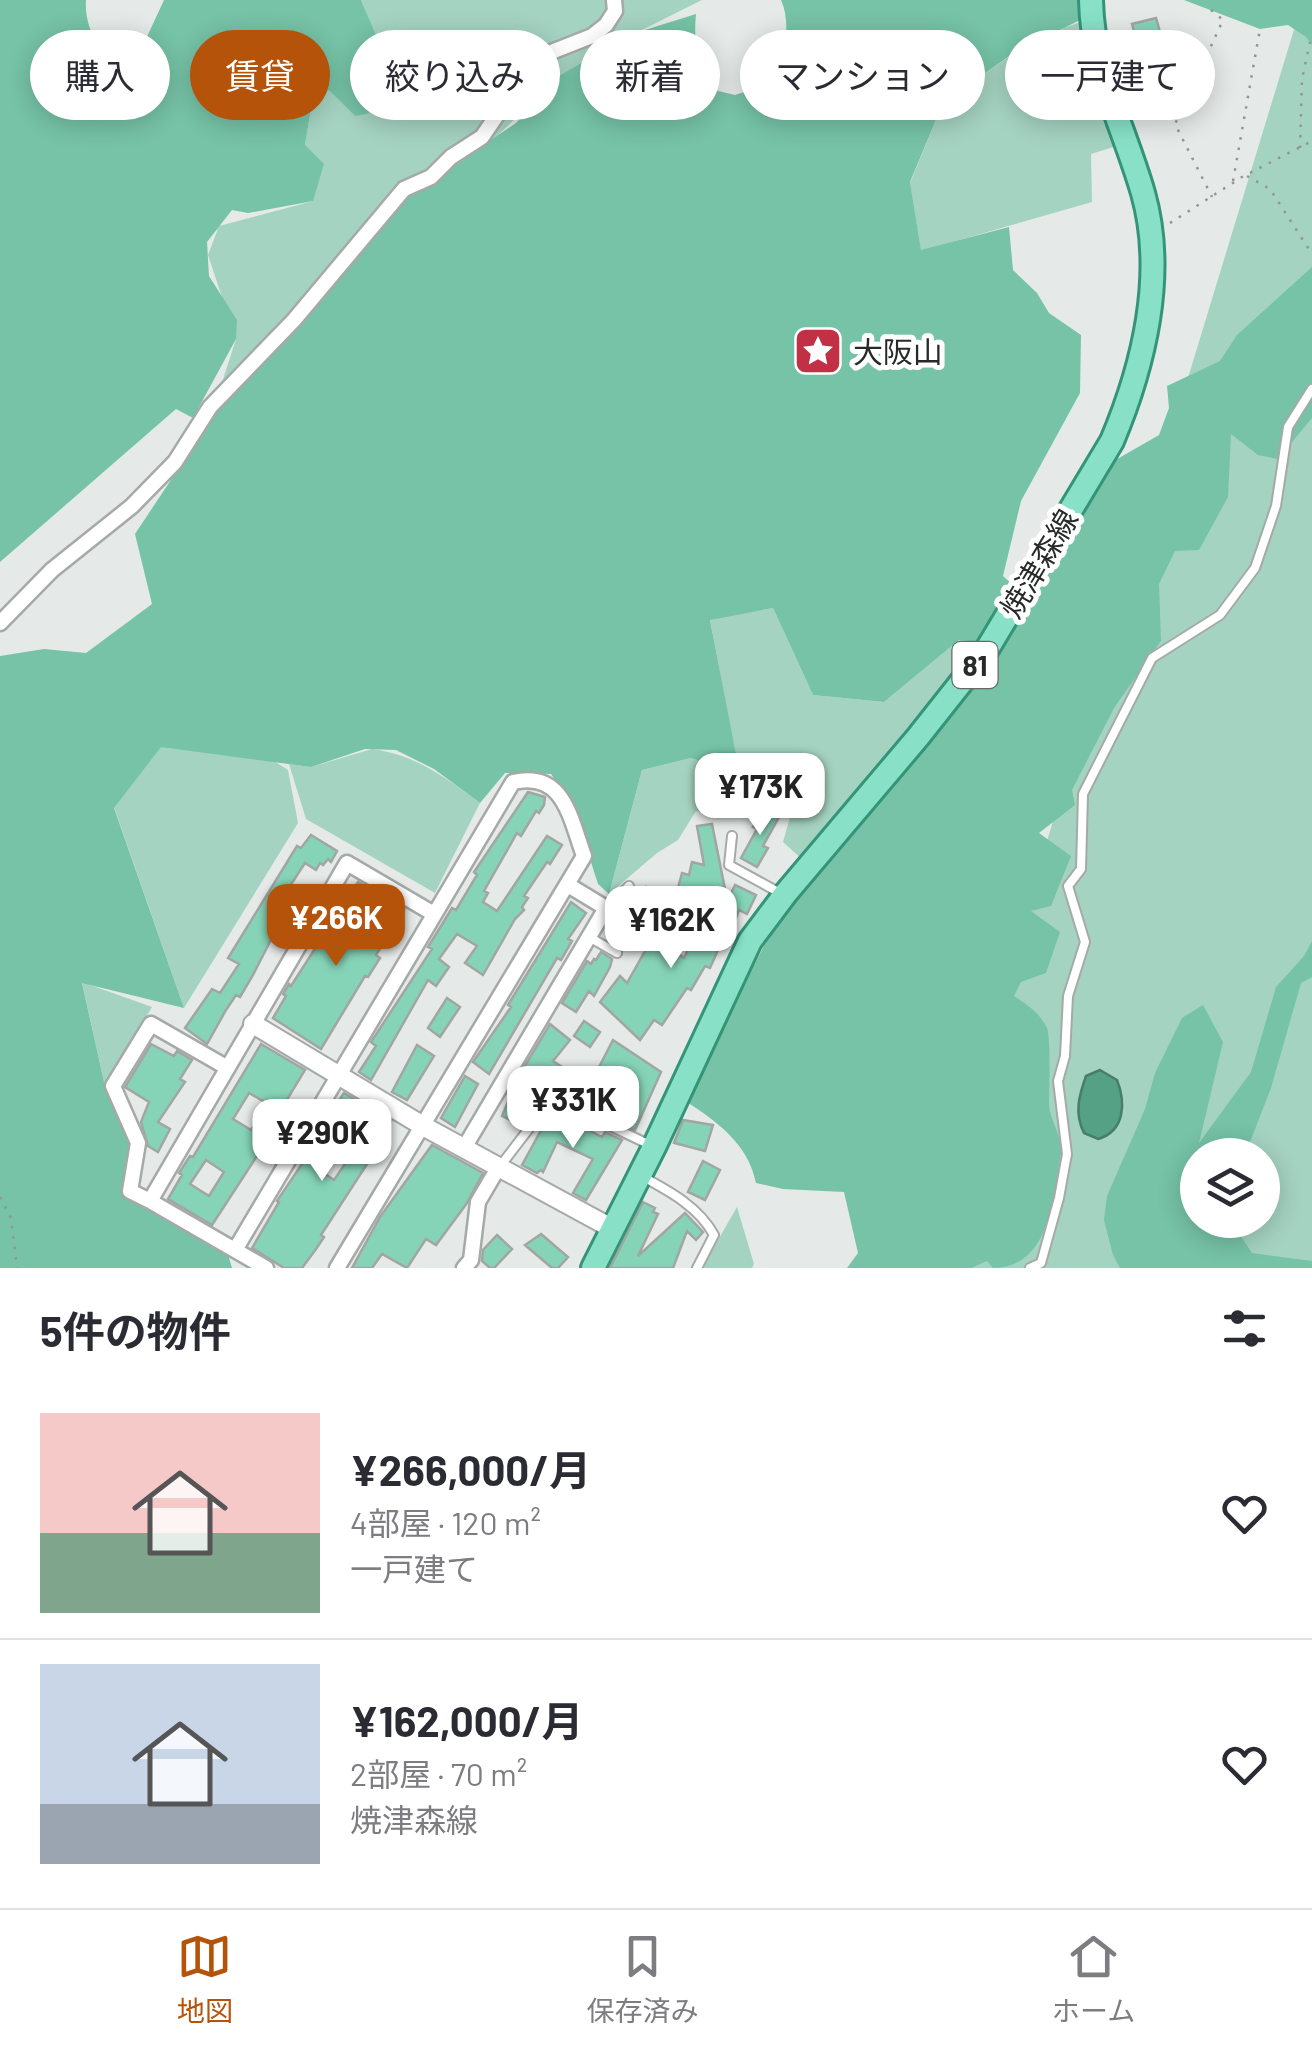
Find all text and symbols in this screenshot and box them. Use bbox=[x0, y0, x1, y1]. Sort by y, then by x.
chip: 購入 bbox=[30, 30, 170, 120]
chip: 賃貸 bbox=[190, 30, 330, 120]
chip: 絞り込み bbox=[350, 30, 560, 120]
chip: 新着 bbox=[580, 30, 720, 120]
chip: マンション bbox=[740, 30, 985, 120]
chip: 一戸建て bbox=[1005, 30, 1215, 120]
place icon: 大阪山 bbox=[792, 325, 844, 377]
place label: 大阪山 bbox=[853, 333, 943, 369]
street label: 焼津森線 bbox=[992, 502, 1084, 624]
road number: 81 bbox=[952, 642, 998, 688]
pin: ¥173K bbox=[690, 753, 830, 838]
text: ¥173K bbox=[717, 766, 803, 804]
pin: ¥266K bbox=[266, 884, 406, 969]
pin: ¥162K bbox=[601, 886, 741, 971]
text: ¥266K bbox=[289, 897, 383, 935]
text: ¥162K bbox=[627, 899, 715, 937]
pin: ¥331K bbox=[503, 1066, 643, 1151]
text: ¥331K bbox=[529, 1079, 617, 1117]
pin: ¥290K bbox=[252, 1099, 392, 1184]
text: ¥290K bbox=[274, 1112, 370, 1150]
map controls bbox=[1180, 1138, 1280, 1238]
button: layers bbox=[1180, 1138, 1280, 1238]
icon: filters bbox=[1217, 1301, 1272, 1356]
text: 5件の物件 bbox=[40, 1305, 231, 1355]
text: ¥266,000/月 bbox=[350, 1444, 591, 1494]
icon: home bbox=[120, 1453, 240, 1573]
icon: heart bbox=[1217, 1486, 1272, 1541]
text: 4部屋 · 120 m² bbox=[350, 1503, 541, 1541]
text: 一戸建て bbox=[350, 1549, 478, 1587]
text: ¥162,000/月 bbox=[350, 1695, 583, 1745]
icon: home bbox=[120, 1704, 240, 1824]
icon: heart bbox=[1217, 1737, 1272, 1792]
text: 2部屋 · 70 m² bbox=[350, 1754, 527, 1792]
text: 焼津森線 bbox=[350, 1800, 478, 1838]
tab: 地図 bbox=[177, 1929, 233, 2029]
tab: 保存済み bbox=[586, 1929, 698, 2029]
tab: ホーム bbox=[1052, 1929, 1135, 2029]

